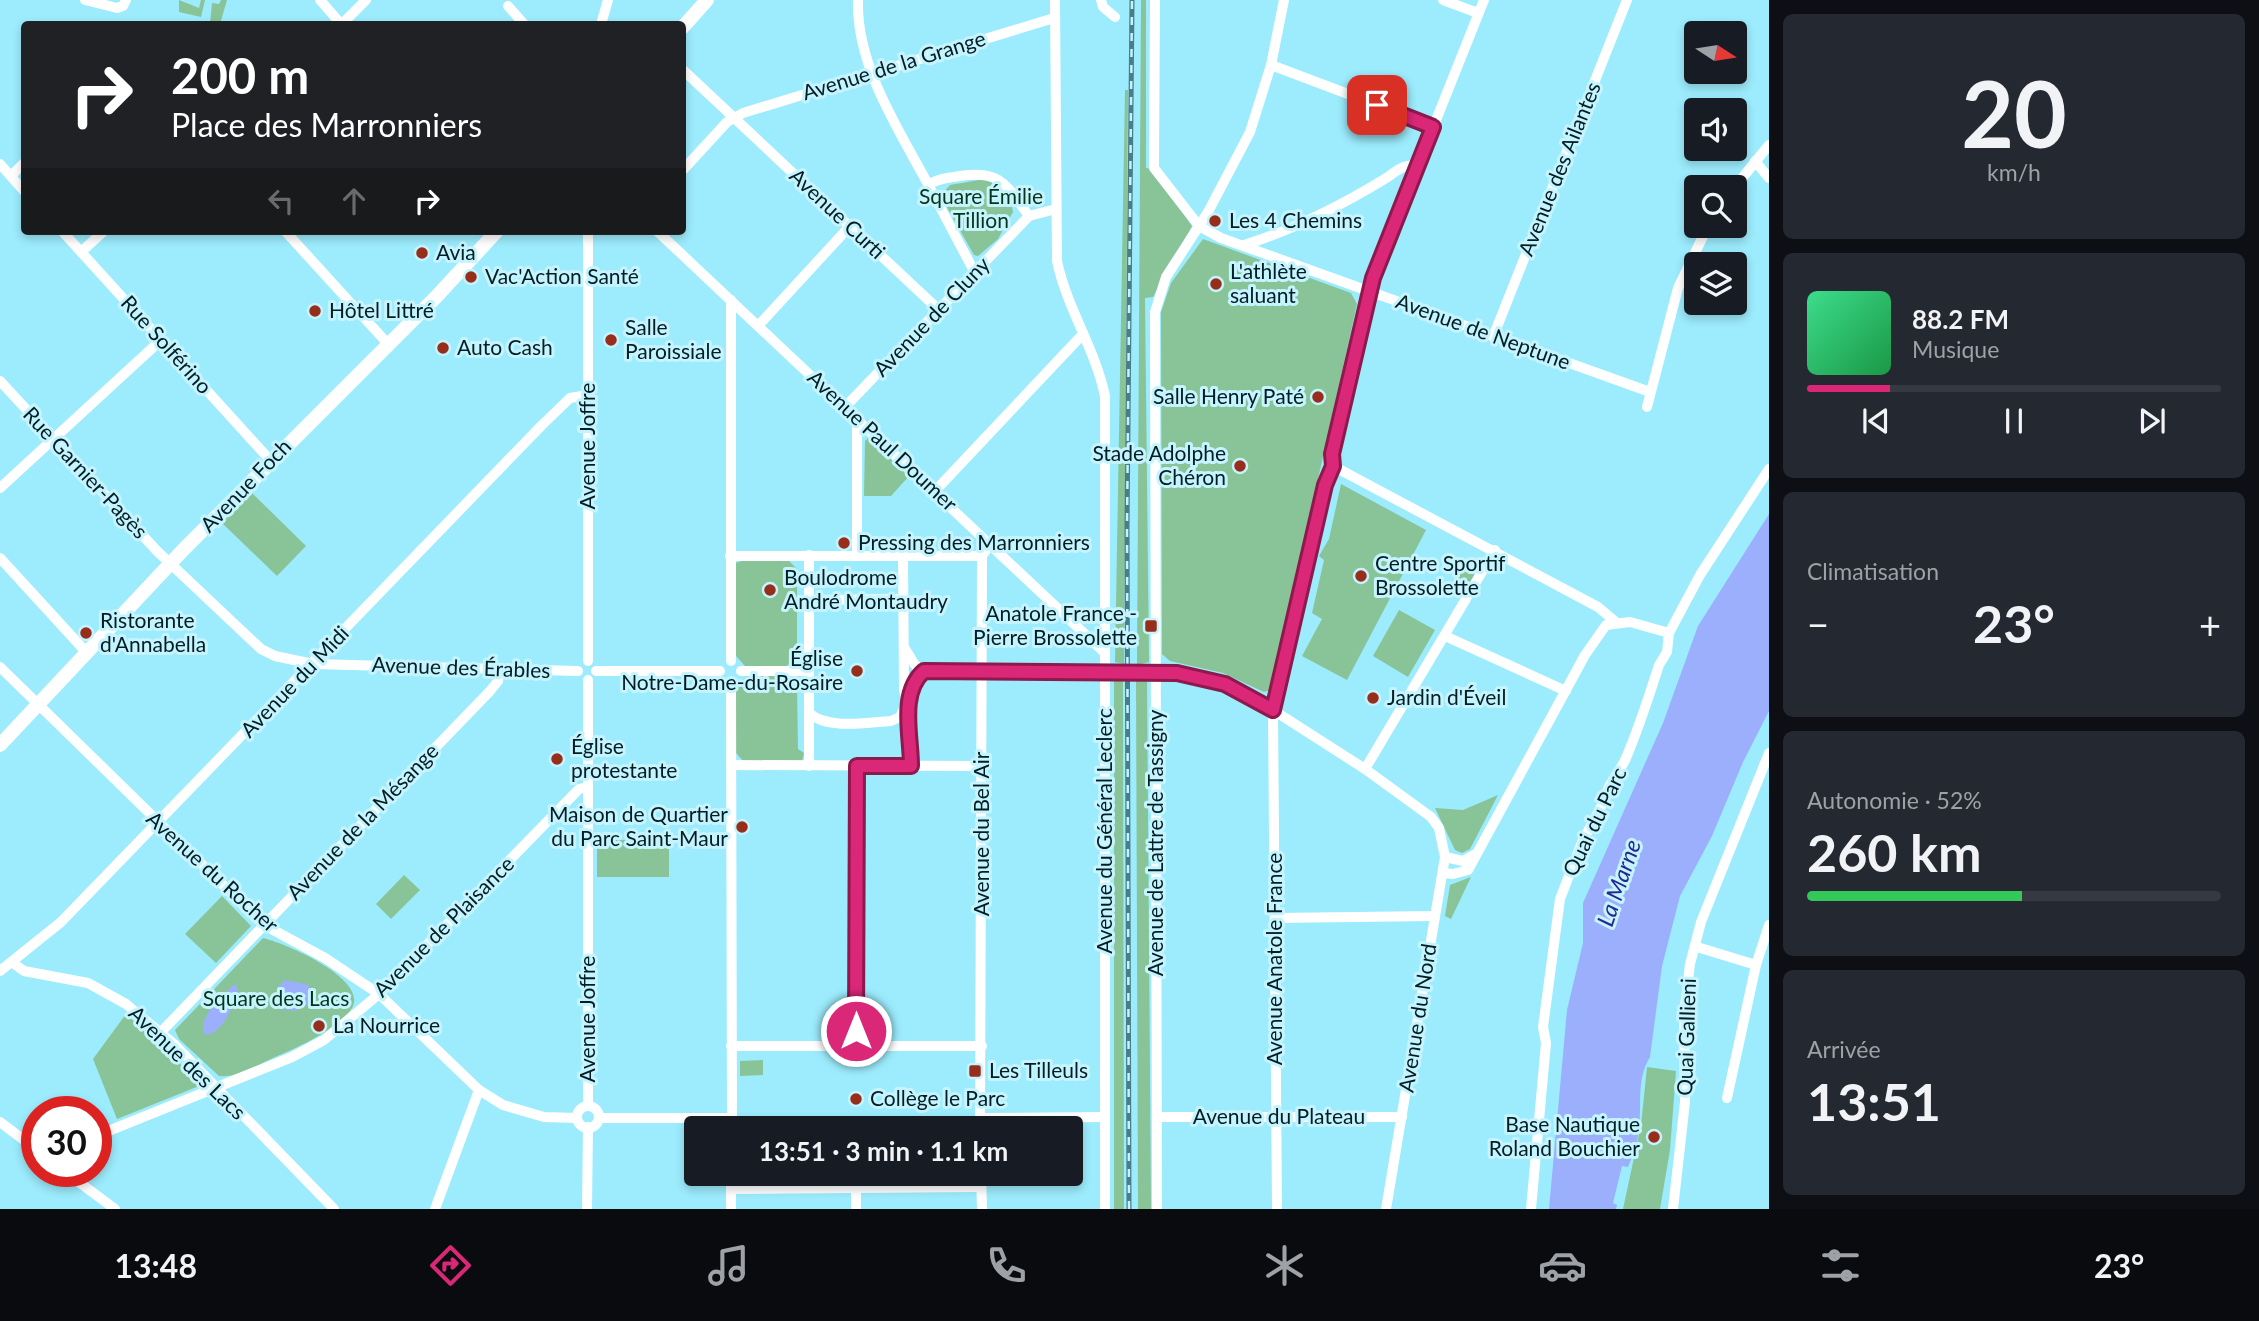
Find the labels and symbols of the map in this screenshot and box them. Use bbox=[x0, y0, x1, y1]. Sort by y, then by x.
north arrow bbox=[1684, 21, 1746, 84]
street label: Avenue de la Grange bbox=[799, 25, 988, 104]
pin bbox=[1347, 75, 1407, 135]
street label: Avenue des Ailantes bbox=[1512, 78, 1605, 259]
street label: Avenue Curti bbox=[785, 162, 891, 263]
park label: Square Émilie Tillion bbox=[919, 183, 1043, 232]
place label: Les 4 Chemins bbox=[1229, 207, 1362, 232]
marker: Les 4 Chemins bbox=[1207, 213, 1223, 229]
place label: Avia bbox=[436, 239, 476, 264]
marker: Avia bbox=[414, 245, 430, 261]
street label: Avenue de Cluny bbox=[868, 251, 994, 381]
place label: L'athlète saluant bbox=[1230, 258, 1307, 307]
place label: Vac'Action Santé bbox=[485, 263, 639, 288]
marker: Vac'Action Santé bbox=[463, 269, 479, 285]
marker: L'athlète saluant bbox=[1208, 276, 1224, 292]
street label: Avenue de Neptune bbox=[1393, 287, 1574, 374]
street label: Rue Solférino bbox=[117, 290, 218, 398]
place label: Hôtel Littré bbox=[329, 297, 434, 322]
marker: Hôtel Littré bbox=[307, 303, 323, 319]
place label: Salle Paroissiale bbox=[625, 314, 722, 363]
marker: Salle Paroissiale bbox=[603, 332, 619, 348]
place label: Auto Cash bbox=[457, 334, 553, 359]
marker: Auto Cash bbox=[435, 340, 451, 356]
street label: Avenue Paul Doumer bbox=[803, 364, 963, 516]
street label: Avenue Joffre bbox=[574, 383, 599, 509]
place label: Salle Henry Paté bbox=[1153, 383, 1304, 408]
marker: Salle Henry Paté bbox=[1310, 389, 1326, 405]
street label: Rue Garnier-Pagès bbox=[19, 401, 153, 543]
street label: Avenue Foch bbox=[194, 433, 295, 537]
place label: Stade Adolphe Chéron bbox=[1092, 440, 1226, 489]
marker: Stade Adolphe Chéron bbox=[1232, 458, 1248, 474]
place label: Pressing des Marronniers bbox=[858, 529, 1090, 554]
marker: Pressing des Marronniers bbox=[836, 535, 852, 551]
place label: Centre Sportif Brossolette bbox=[1375, 550, 1506, 599]
place label: Boulodrome André Montaudry bbox=[784, 564, 948, 613]
marker: Centre Sportif Brossolette bbox=[1353, 568, 1369, 584]
marker: Boulodrome André Montaudry bbox=[762, 582, 778, 598]
place label: Anatole France - Pierre Brossolette bbox=[973, 600, 1137, 649]
place label: Ristorante d'Annabella bbox=[100, 607, 206, 656]
marker: Anatole France - Pierre Brossolette bbox=[1143, 618, 1159, 634]
street label: Avenue du Midi bbox=[235, 620, 353, 742]
marker: Ristorante d'Annabella bbox=[78, 625, 94, 641]
place label: Église Notre-Dame-du-Rosaire bbox=[621, 645, 843, 694]
street label: Avenue des Érables bbox=[371, 651, 551, 682]
marker: Église Notre-Dame-du-Rosaire bbox=[849, 663, 865, 679]
place label: Jardin d'Éveil bbox=[1387, 684, 1506, 709]
marker: Jardin d'Éveil bbox=[1365, 690, 1381, 706]
street label: Avenue du Général Leclerc bbox=[1091, 708, 1116, 954]
street label: Avenue de Lattre de Tassigny bbox=[1142, 709, 1167, 976]
place label: Église protestante bbox=[571, 733, 677, 782]
street label: Avenue de la Mésange bbox=[281, 738, 443, 904]
marker: Église protestante bbox=[549, 751, 565, 767]
street label: Avenue du Bel Air bbox=[968, 751, 993, 916]
street label: Quai du Parc bbox=[1557, 763, 1631, 880]
place label: Maison de Quartier du Parc Saint-Maur bbox=[549, 801, 728, 850]
street label: Avenue du Rocher bbox=[142, 805, 284, 937]
marker: Maison de Quartier du Parc Saint-Maur bbox=[734, 819, 750, 835]
water label: La Marne bbox=[1590, 836, 1646, 930]
street label: Avenue de Plaisance bbox=[368, 851, 518, 1001]
street label: Avenue Anatole France bbox=[1261, 853, 1286, 1065]
street label: Avenue du Nord bbox=[1392, 942, 1441, 1094]
street label: Avenue Joffre bbox=[574, 956, 599, 1082]
street label: Quai Gallieni bbox=[1671, 978, 1700, 1096]
park label: Square des Lacs bbox=[203, 985, 349, 1010]
position arrow bbox=[819, 994, 893, 1068]
street label: Avenue des Lacs bbox=[124, 1000, 252, 1124]
place label: La Nourrice bbox=[333, 1012, 440, 1037]
marker: La Nourrice bbox=[311, 1018, 327, 1034]
place label: Les Tilleuls bbox=[989, 1057, 1088, 1082]
marker: Les Tilleuls bbox=[967, 1063, 983, 1079]
place label: Collège le Parc bbox=[870, 1085, 1005, 1110]
marker: Collège le Parc bbox=[848, 1091, 864, 1107]
speed limit sign: 30 bbox=[21, 1096, 112, 1187]
street label: Avenue du Plateau bbox=[1193, 1103, 1365, 1128]
place label: Base Nautique Roland Bouchier bbox=[1489, 1111, 1640, 1160]
marker: Base Nautique Roland Bouchier bbox=[1646, 1129, 1662, 1145]

